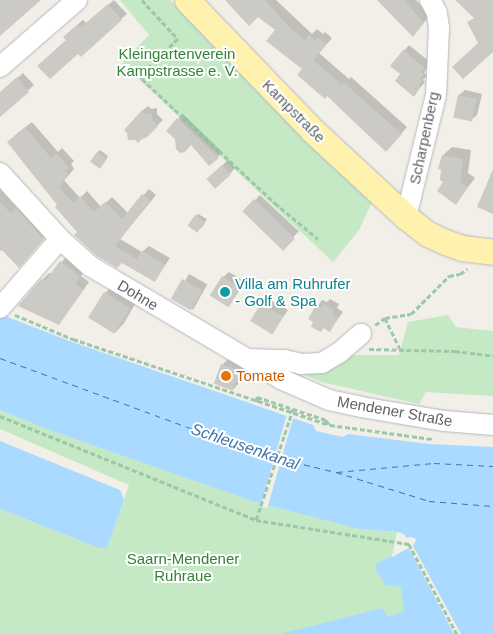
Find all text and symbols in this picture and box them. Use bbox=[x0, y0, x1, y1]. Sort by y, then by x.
park label: Kleingartenverein Kampstrasse e. V. bbox=[116, 44, 238, 79]
street label: Kampstraße bbox=[259, 76, 329, 146]
street label: Scharpenberg bbox=[405, 90, 443, 186]
place label: Villa am Ruhrufer - Golf & Spa bbox=[235, 274, 351, 309]
street label: Dohne bbox=[114, 276, 162, 314]
marker: Villa am Ruhrufer - Golf & Spa bbox=[219, 286, 231, 298]
place label: Tomate bbox=[236, 367, 285, 385]
marker: Tomate bbox=[220, 370, 232, 382]
street label: Mendener Straße bbox=[336, 392, 454, 430]
water label: Schleusenkanal bbox=[188, 420, 302, 474]
park label: Saarn-Mendener Ruhraue bbox=[127, 549, 239, 584]

